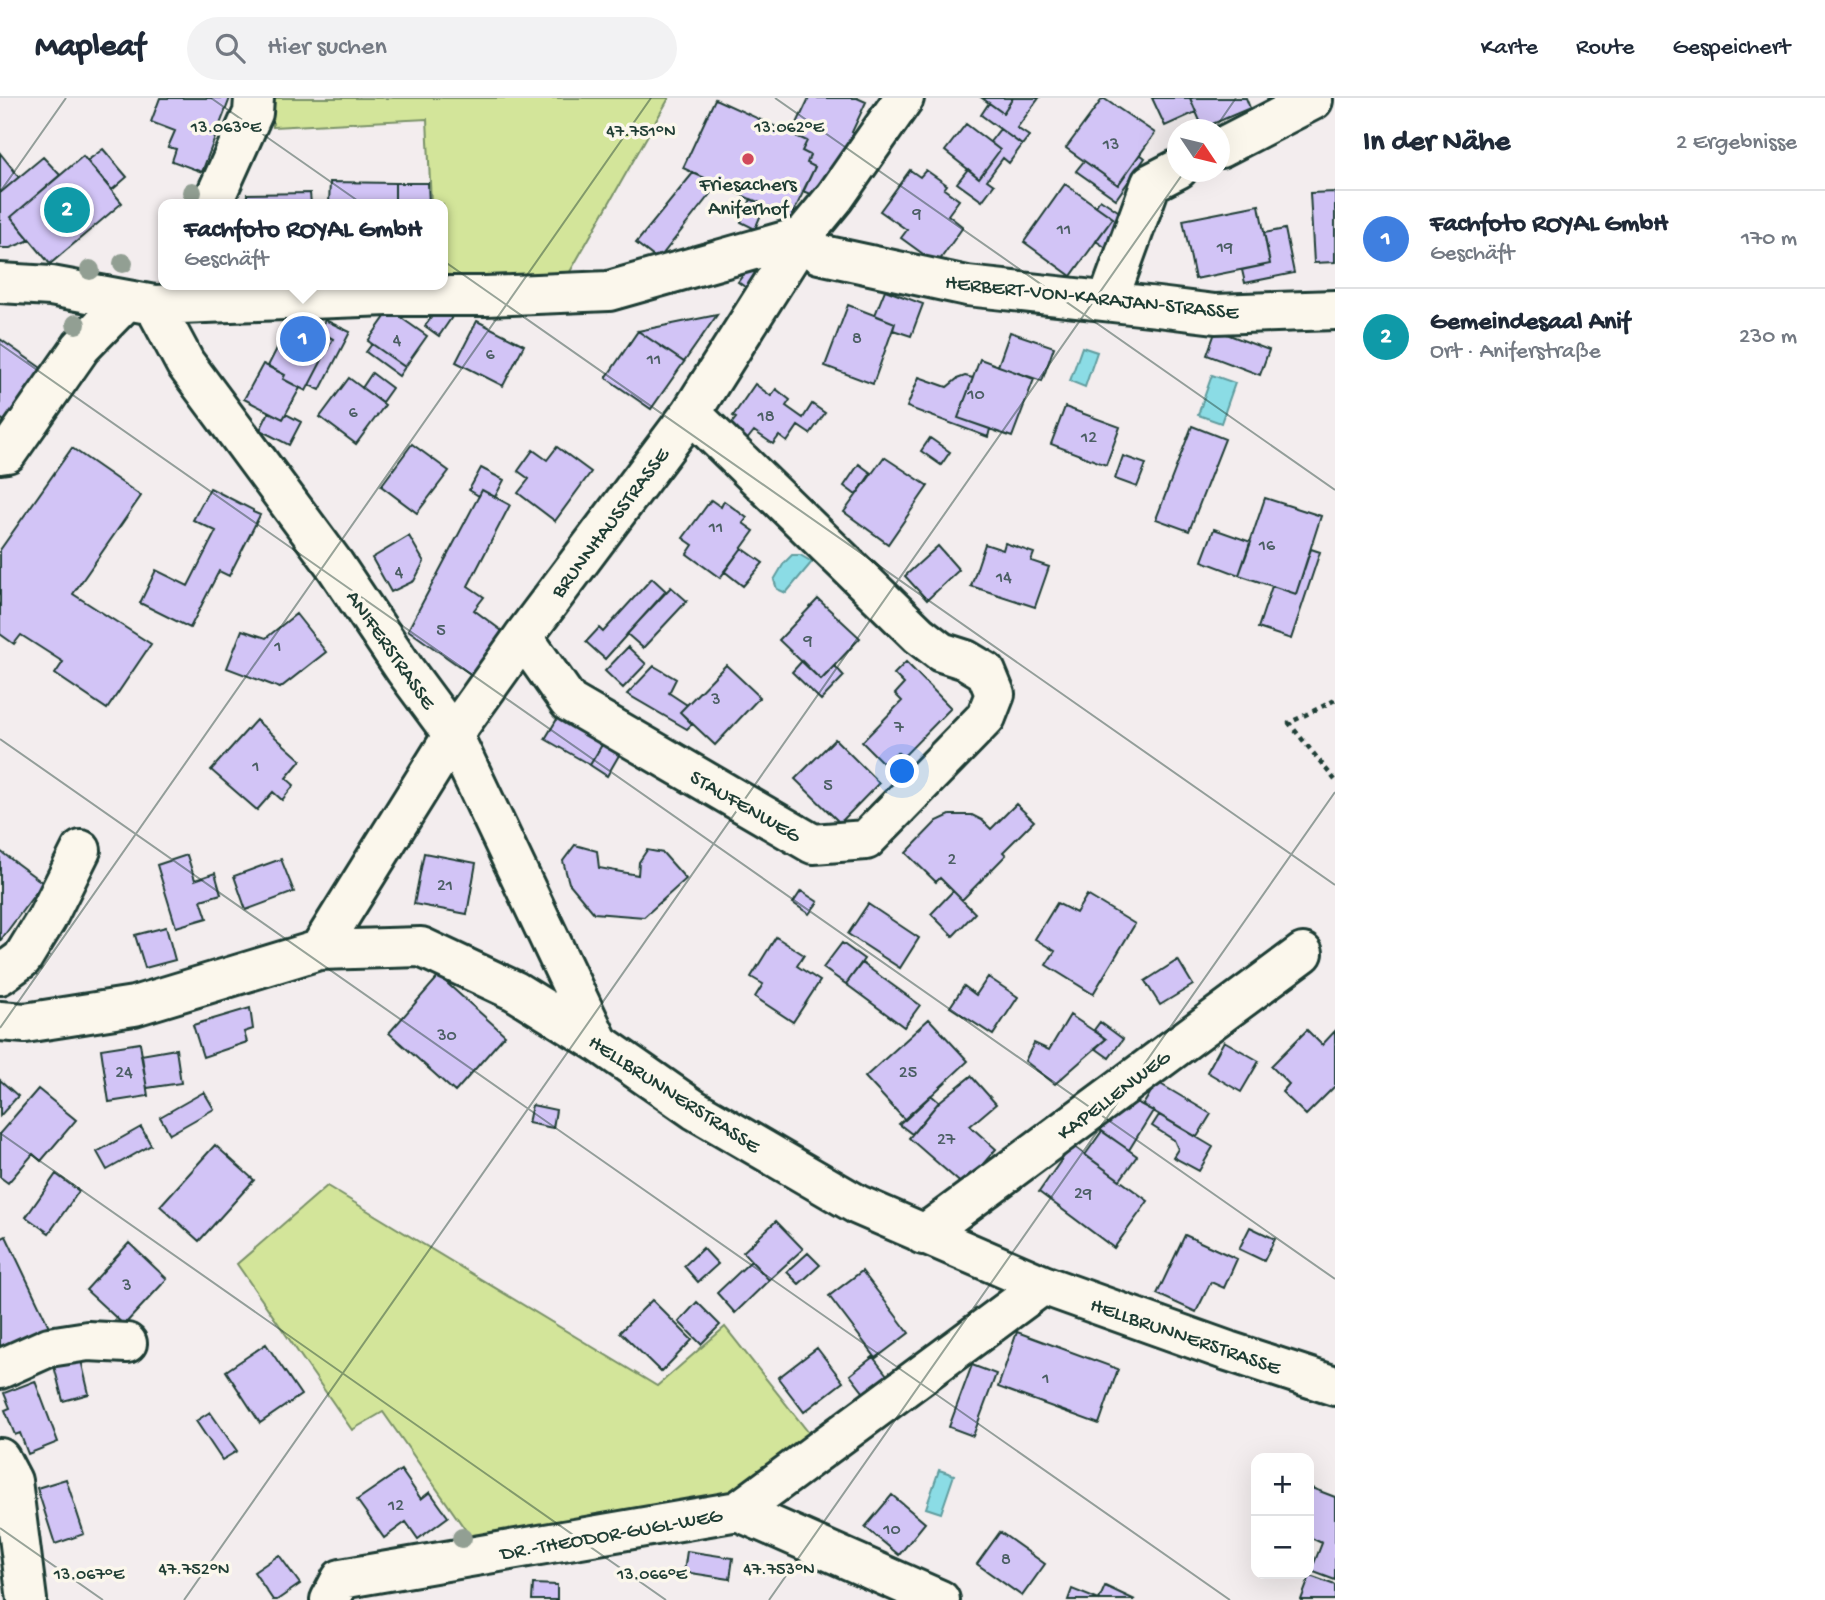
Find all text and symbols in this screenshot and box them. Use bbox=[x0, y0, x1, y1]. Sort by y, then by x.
search box bbox=[187, 17, 677, 80]
text: Mapleaf bbox=[35, 29, 145, 67]
icon: search bbox=[211, 29, 249, 67]
text: Hier suchen bbox=[267, 33, 387, 64]
text: Karte bbox=[1481, 34, 1538, 63]
text: Route bbox=[1576, 34, 1635, 63]
text: Gespeichert bbox=[1673, 34, 1790, 63]
text: 13.063°E bbox=[190, 118, 262, 139]
text: 13.062°E bbox=[753, 118, 825, 139]
north arrow bbox=[1167, 119, 1230, 182]
text: 47.751°N bbox=[606, 122, 676, 143]
text: In der Nähe bbox=[1363, 126, 1510, 161]
text: 2 Ergebnisse bbox=[1676, 130, 1797, 157]
house number: 13 bbox=[1102, 135, 1119, 156]
marker: Friesachers Aniferhof bbox=[740, 151, 756, 167]
place label: Friesachers Aniferhof bbox=[698, 174, 798, 223]
pin: 2 bbox=[44, 184, 90, 236]
popup bbox=[158, 199, 448, 290]
house number: 9 bbox=[911, 204, 922, 225]
text: Fachfoto ROYAL GmbH bbox=[1430, 210, 1668, 241]
text: Fachfoto ROYAL GmbH bbox=[184, 216, 422, 247]
house number: 11 bbox=[1056, 220, 1071, 241]
text: 1 bbox=[1381, 226, 1391, 253]
text: 170 m bbox=[1741, 226, 1797, 253]
house number: 19 bbox=[1216, 238, 1233, 259]
text: Geschäft bbox=[1430, 241, 1514, 268]
text: Geschäft bbox=[184, 247, 268, 274]
street label: HERBERT-VON-KARAJAN-STRASSE bbox=[944, 272, 1241, 327]
text: Gemeindesaal Anif bbox=[1430, 308, 1630, 339]
pin: 1 bbox=[280, 313, 326, 365]
text: 2 bbox=[1380, 324, 1392, 351]
text: 230 m bbox=[1739, 324, 1797, 351]
house number: 8 bbox=[852, 329, 862, 350]
house number: 4 bbox=[393, 331, 402, 352]
text: Ort · Aniferstraße bbox=[1430, 339, 1601, 366]
house number: 6 bbox=[485, 345, 495, 366]
house number: 11 bbox=[646, 350, 661, 371]
house number: 10 bbox=[966, 385, 985, 406]
house number: 6 bbox=[348, 403, 358, 424]
house number: 18 bbox=[756, 407, 775, 428]
house number: 12 bbox=[1080, 428, 1097, 449]
street label: BRUNNHAUSSTRASSE bbox=[547, 443, 677, 605]
house number: 11 bbox=[708, 518, 723, 539]
house number: 16 bbox=[1258, 536, 1276, 557]
house number: 4 bbox=[395, 563, 404, 584]
house number: 14 bbox=[995, 568, 1012, 589]
street label: ANIFERSTRASSE bbox=[339, 587, 440, 716]
house number: 5 bbox=[436, 621, 446, 642]
house number: 9 bbox=[802, 631, 813, 652]
house number: 1 bbox=[273, 637, 282, 658]
house number: 3 bbox=[710, 690, 721, 711]
house number: 7 bbox=[893, 718, 904, 739]
your location bbox=[885, 754, 919, 788]
house number: 1 bbox=[251, 757, 260, 778]
street label: STAUFENWEG bbox=[684, 766, 805, 850]
house number: 5 bbox=[823, 776, 833, 797]
house number: 2 bbox=[948, 850, 957, 871]
house number: 21 bbox=[437, 876, 453, 897]
house number: 30 bbox=[436, 1026, 457, 1047]
street label: HELLBRUNNERSTRASSE bbox=[583, 1031, 764, 1161]
street label: KAPELLENWEG bbox=[1054, 1046, 1177, 1147]
house number: 24 bbox=[115, 1063, 133, 1084]
house number: 25 bbox=[899, 1063, 917, 1084]
house number: 27 bbox=[937, 1130, 956, 1151]
house number: 29 bbox=[1074, 1184, 1092, 1205]
house number: 3 bbox=[121, 1276, 132, 1297]
street label: HELLBRUNNERSTRASSE bbox=[1086, 1294, 1284, 1383]
house number: 1 bbox=[1041, 1369, 1050, 1390]
map controls bbox=[1251, 1453, 1314, 1579]
button: + bbox=[1251, 1453, 1314, 1516]
house number: 12 bbox=[387, 1496, 404, 1517]
street label: DR.-THEODOR-GUGL-WEG bbox=[497, 1504, 725, 1569]
button: − bbox=[1251, 1516, 1314, 1579]
house number: 10 bbox=[882, 1520, 901, 1541]
house number: 8 bbox=[1001, 1550, 1011, 1571]
text: 47.752°N bbox=[158, 1560, 230, 1581]
text: 47.753°N bbox=[743, 1560, 815, 1581]
text: 13.067°E bbox=[53, 1565, 125, 1586]
text: 13.066°E bbox=[616, 1565, 688, 1586]

